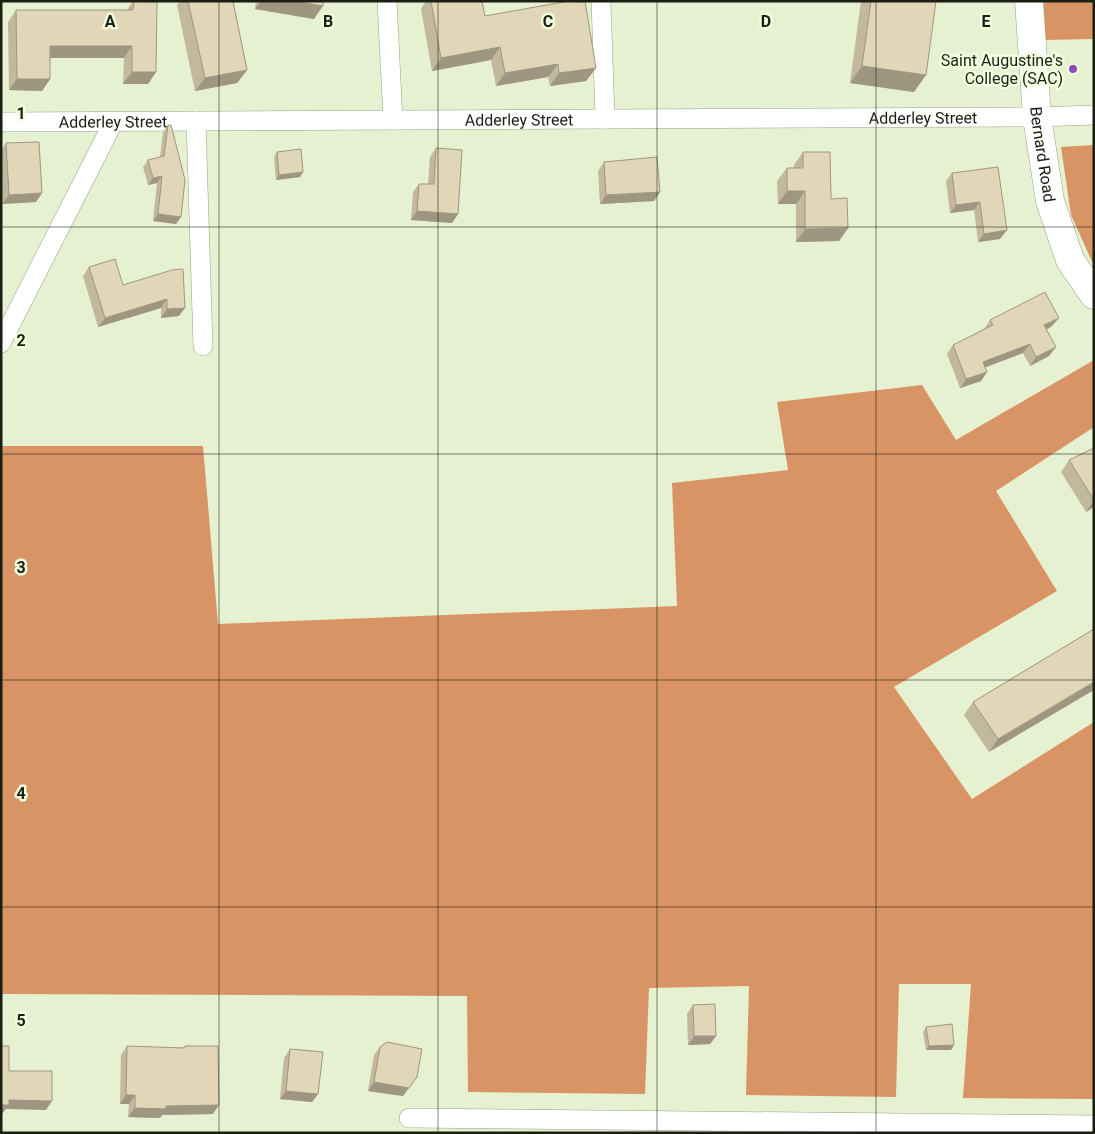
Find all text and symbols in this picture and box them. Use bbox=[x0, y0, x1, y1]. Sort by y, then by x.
text: A bbox=[105, 12, 116, 31]
text: B bbox=[323, 12, 333, 31]
text: C bbox=[543, 12, 553, 31]
text: D bbox=[761, 12, 771, 31]
text: E bbox=[982, 12, 991, 31]
place label: Saint Augustine's College (SAC) bbox=[941, 51, 1063, 88]
marker: Saint Augustine's College (SAC) bbox=[1067, 63, 1079, 75]
text: 1 bbox=[16, 104, 26, 123]
street label: Bernard Road bbox=[1026, 106, 1059, 203]
street label: Adderley Street bbox=[869, 108, 977, 128]
street label: Adderley Street bbox=[465, 110, 573, 130]
street label: Adderley Street bbox=[59, 112, 167, 132]
text: 2 bbox=[16, 331, 26, 350]
text: 3 bbox=[16, 558, 26, 577]
text: 4 bbox=[16, 784, 26, 803]
text: 5 bbox=[16, 1011, 26, 1030]

